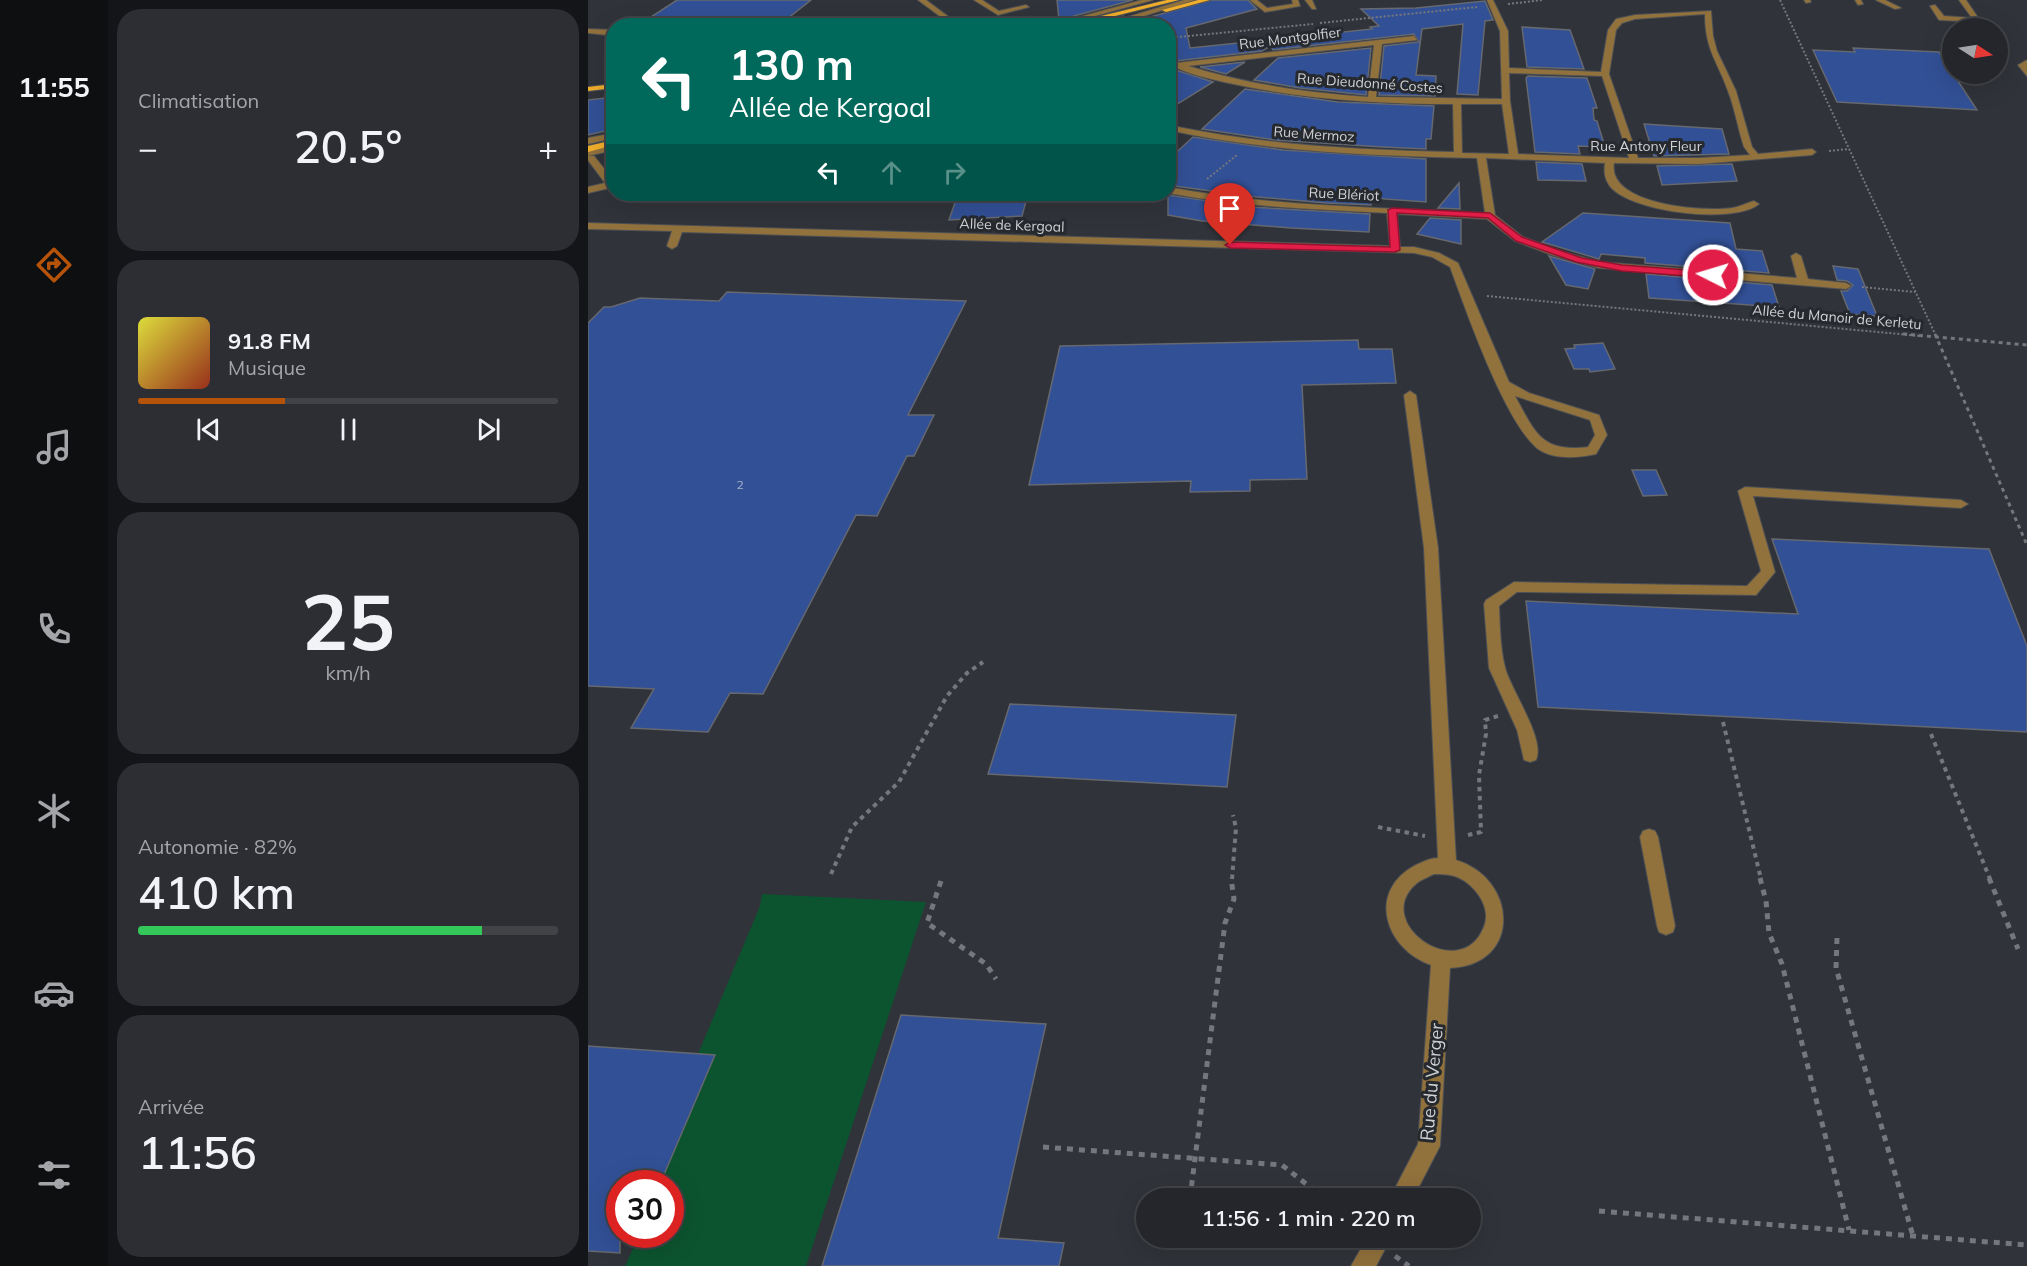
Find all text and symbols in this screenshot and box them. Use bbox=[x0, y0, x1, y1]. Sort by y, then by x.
north arrow bbox=[1942, 18, 2008, 84]
map controls bbox=[1942, 18, 2008, 84]
street label: Rue Montgolfier bbox=[1238, 23, 1343, 53]
text: 130 m bbox=[729, 38, 854, 91]
icon: left bbox=[630, 42, 708, 120]
street label: Rue Dieudonné Costes bbox=[1297, 69, 1443, 97]
text: 11:55 bbox=[18, 70, 90, 104]
text: Climatisation bbox=[138, 88, 259, 113]
text: Allée de Kergoal bbox=[729, 90, 932, 124]
text: 20.5° bbox=[294, 118, 402, 174]
street label: Rue Mermoz bbox=[1273, 122, 1355, 146]
text: − bbox=[138, 127, 158, 168]
text: + bbox=[538, 127, 558, 168]
street label: Rue Antony Fleur bbox=[1590, 137, 1703, 155]
icon: left bbox=[812, 156, 845, 189]
icon: ahead bbox=[875, 156, 908, 189]
icon: right bbox=[938, 156, 971, 189]
pin bbox=[1204, 183, 1255, 245]
street label: Rue Blériot bbox=[1308, 183, 1380, 205]
icon: arrive bbox=[1213, 192, 1246, 225]
street label: Allée de Kergoal bbox=[959, 214, 1065, 236]
position arrow bbox=[1681, 243, 1745, 307]
icon: directions bbox=[33, 244, 75, 286]
street label: Allée du Manoir de Kerletu bbox=[1752, 301, 1922, 333]
text: 91.8 FM bbox=[228, 327, 311, 355]
text: Musique bbox=[228, 355, 306, 380]
icon: previous bbox=[192, 413, 225, 446]
icon: pause bbox=[332, 413, 365, 446]
icon: next bbox=[472, 413, 505, 446]
icon: music bbox=[33, 426, 75, 468]
house number: 2 bbox=[736, 477, 744, 492]
text: 25 bbox=[301, 572, 395, 670]
icon: phone bbox=[33, 608, 75, 650]
text: km/h bbox=[325, 660, 371, 685]
icon: climate bbox=[33, 790, 75, 832]
text: Autonomie · 82% bbox=[138, 834, 297, 859]
text: 410 km bbox=[138, 864, 295, 920]
icon: car bbox=[33, 972, 75, 1014]
street label: Rue du Verger bbox=[1415, 1022, 1448, 1142]
text: Arrivée bbox=[138, 1094, 204, 1119]
text: 11:56 bbox=[138, 1124, 257, 1180]
icon: filters bbox=[33, 1154, 75, 1196]
speed limit sign: 30 bbox=[606, 1170, 684, 1248]
text: 11:56 · 1 min · 220 m bbox=[1201, 1204, 1416, 1232]

